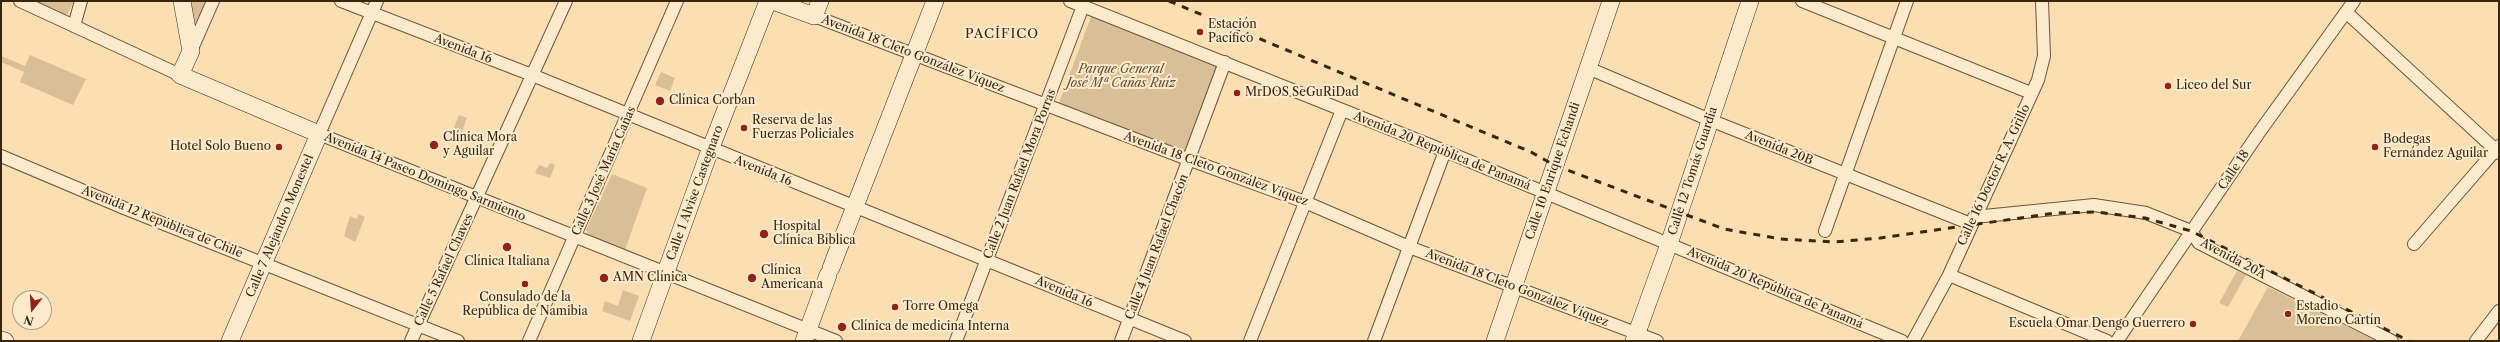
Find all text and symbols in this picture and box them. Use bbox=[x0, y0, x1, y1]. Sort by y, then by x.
street label: Avenida 18 Cleto González Víquez bbox=[819, 12, 1007, 96]
place label: Estación Pacífico bbox=[1208, 18, 1257, 46]
district label: PACÍFICO bbox=[965, 26, 1039, 42]
marker: Estación Pacífico bbox=[1195, 27, 1205, 37]
street label: Avenida 16 bbox=[432, 31, 494, 67]
park label: Parque General José Mª Cañas Ruíz bbox=[1066, 63, 1176, 91]
place label: Liceo del Sur bbox=[2176, 79, 2252, 93]
marker: Liceo del Sur bbox=[2163, 81, 2173, 91]
place label: MrDOS SeGuRiDad bbox=[1245, 86, 1359, 100]
street label: Calle 2 Juan Rafael Mora Porras bbox=[981, 87, 1059, 261]
marker: MrDOS SeGuRiDad bbox=[1232, 88, 1242, 98]
place label: Clínica Corban bbox=[669, 94, 755, 108]
marker: Clínica Corban bbox=[654, 95, 666, 107]
street label: Calle 10 Enrique Echandi bbox=[1523, 100, 1583, 242]
street label: Calle 16 Doctor R. A. Grillo bbox=[1955, 102, 2033, 248]
street label: Calle 3 José María Cañas bbox=[569, 104, 639, 238]
street label: Calle 12 Tomás Guardia bbox=[1665, 105, 1721, 237]
street label: Avenida 20 República de Panamá bbox=[1351, 109, 1533, 193]
place label: Reserva de las Fuerzas Policiales bbox=[752, 114, 854, 142]
marker: Reserva de las Fuerzas Policiales bbox=[739, 123, 749, 133]
street label: Calle 1 Alvise Castegnaro bbox=[664, 124, 726, 262]
street label: Avenida 20B bbox=[1743, 128, 1815, 168]
street label: Avenida 18 Cleto González Víquez bbox=[1122, 129, 1310, 209]
street label: Avenida 14 Paseo Domingo Sarmiento bbox=[322, 130, 528, 224]
place label: Clínica Mora y Aguilar bbox=[443, 131, 517, 159]
place label: Bodegas Fernández Aguilar bbox=[2383, 133, 2488, 161]
marker: Clínica Mora y Aguilar bbox=[428, 139, 440, 151]
place label: Hotel Solo Bueno bbox=[170, 140, 271, 154]
marker: Hotel Solo Bueno bbox=[274, 142, 284, 152]
marker: Bodegas Fernández Aguilar bbox=[2370, 142, 2380, 152]
street label: Calle 18 bbox=[2216, 147, 2252, 193]
street label: Calle 7 Alejandro Monestel bbox=[243, 152, 317, 300]
street label: Avenida 16 bbox=[732, 153, 794, 189]
street label: Calle 4 Juan Rafael Chacón bbox=[1123, 172, 1191, 322]
street label: Avenida 12 República de Chile bbox=[79, 183, 245, 261]
street label: Calle 5 Rafael Chaves bbox=[412, 211, 476, 329]
place label: Hospital Clínica Bíblica bbox=[773, 220, 856, 248]
marker: Hospital Clínica Bíblica bbox=[758, 228, 770, 240]
street label: Avenida 20A bbox=[2198, 236, 2268, 282]
marker: Clínica Italiana bbox=[501, 241, 513, 253]
street label: Avenida 20 República de Panamá bbox=[1685, 244, 1865, 332]
street label: Avenida 18 Cleto González Víquez bbox=[1423, 246, 1611, 330]
place label: Clínica Italiana bbox=[464, 255, 550, 269]
place label: Clínica Americana bbox=[761, 264, 823, 292]
place label: AMN Clínica bbox=[613, 271, 687, 285]
marker: AMN Clínica bbox=[598, 272, 610, 284]
marker: Clínica Americana bbox=[746, 272, 758, 284]
street label: Avenida 16 bbox=[1033, 273, 1095, 311]
marker: Consulado de la República de Namibia bbox=[520, 279, 530, 289]
north arrow bbox=[12, 290, 52, 330]
place label: Consulado de la República de Namibia bbox=[462, 291, 588, 319]
place label: Torre Omega bbox=[903, 300, 979, 314]
place label: Estadio Moreno Cartín bbox=[2296, 300, 2381, 328]
marker: Torre Omega bbox=[890, 302, 900, 312]
marker: Estadio Moreno Cartín bbox=[2283, 309, 2293, 319]
text: N bbox=[22, 312, 35, 329]
place label: Escuela Omar Dengo Guerrero bbox=[2009, 317, 2185, 331]
marker: Escuela Omar Dengo Guerrero bbox=[2188, 319, 2198, 329]
place label: Clínica de medicina Interna bbox=[851, 320, 1009, 334]
marker: Clínica de medicina Interna bbox=[836, 321, 848, 333]

